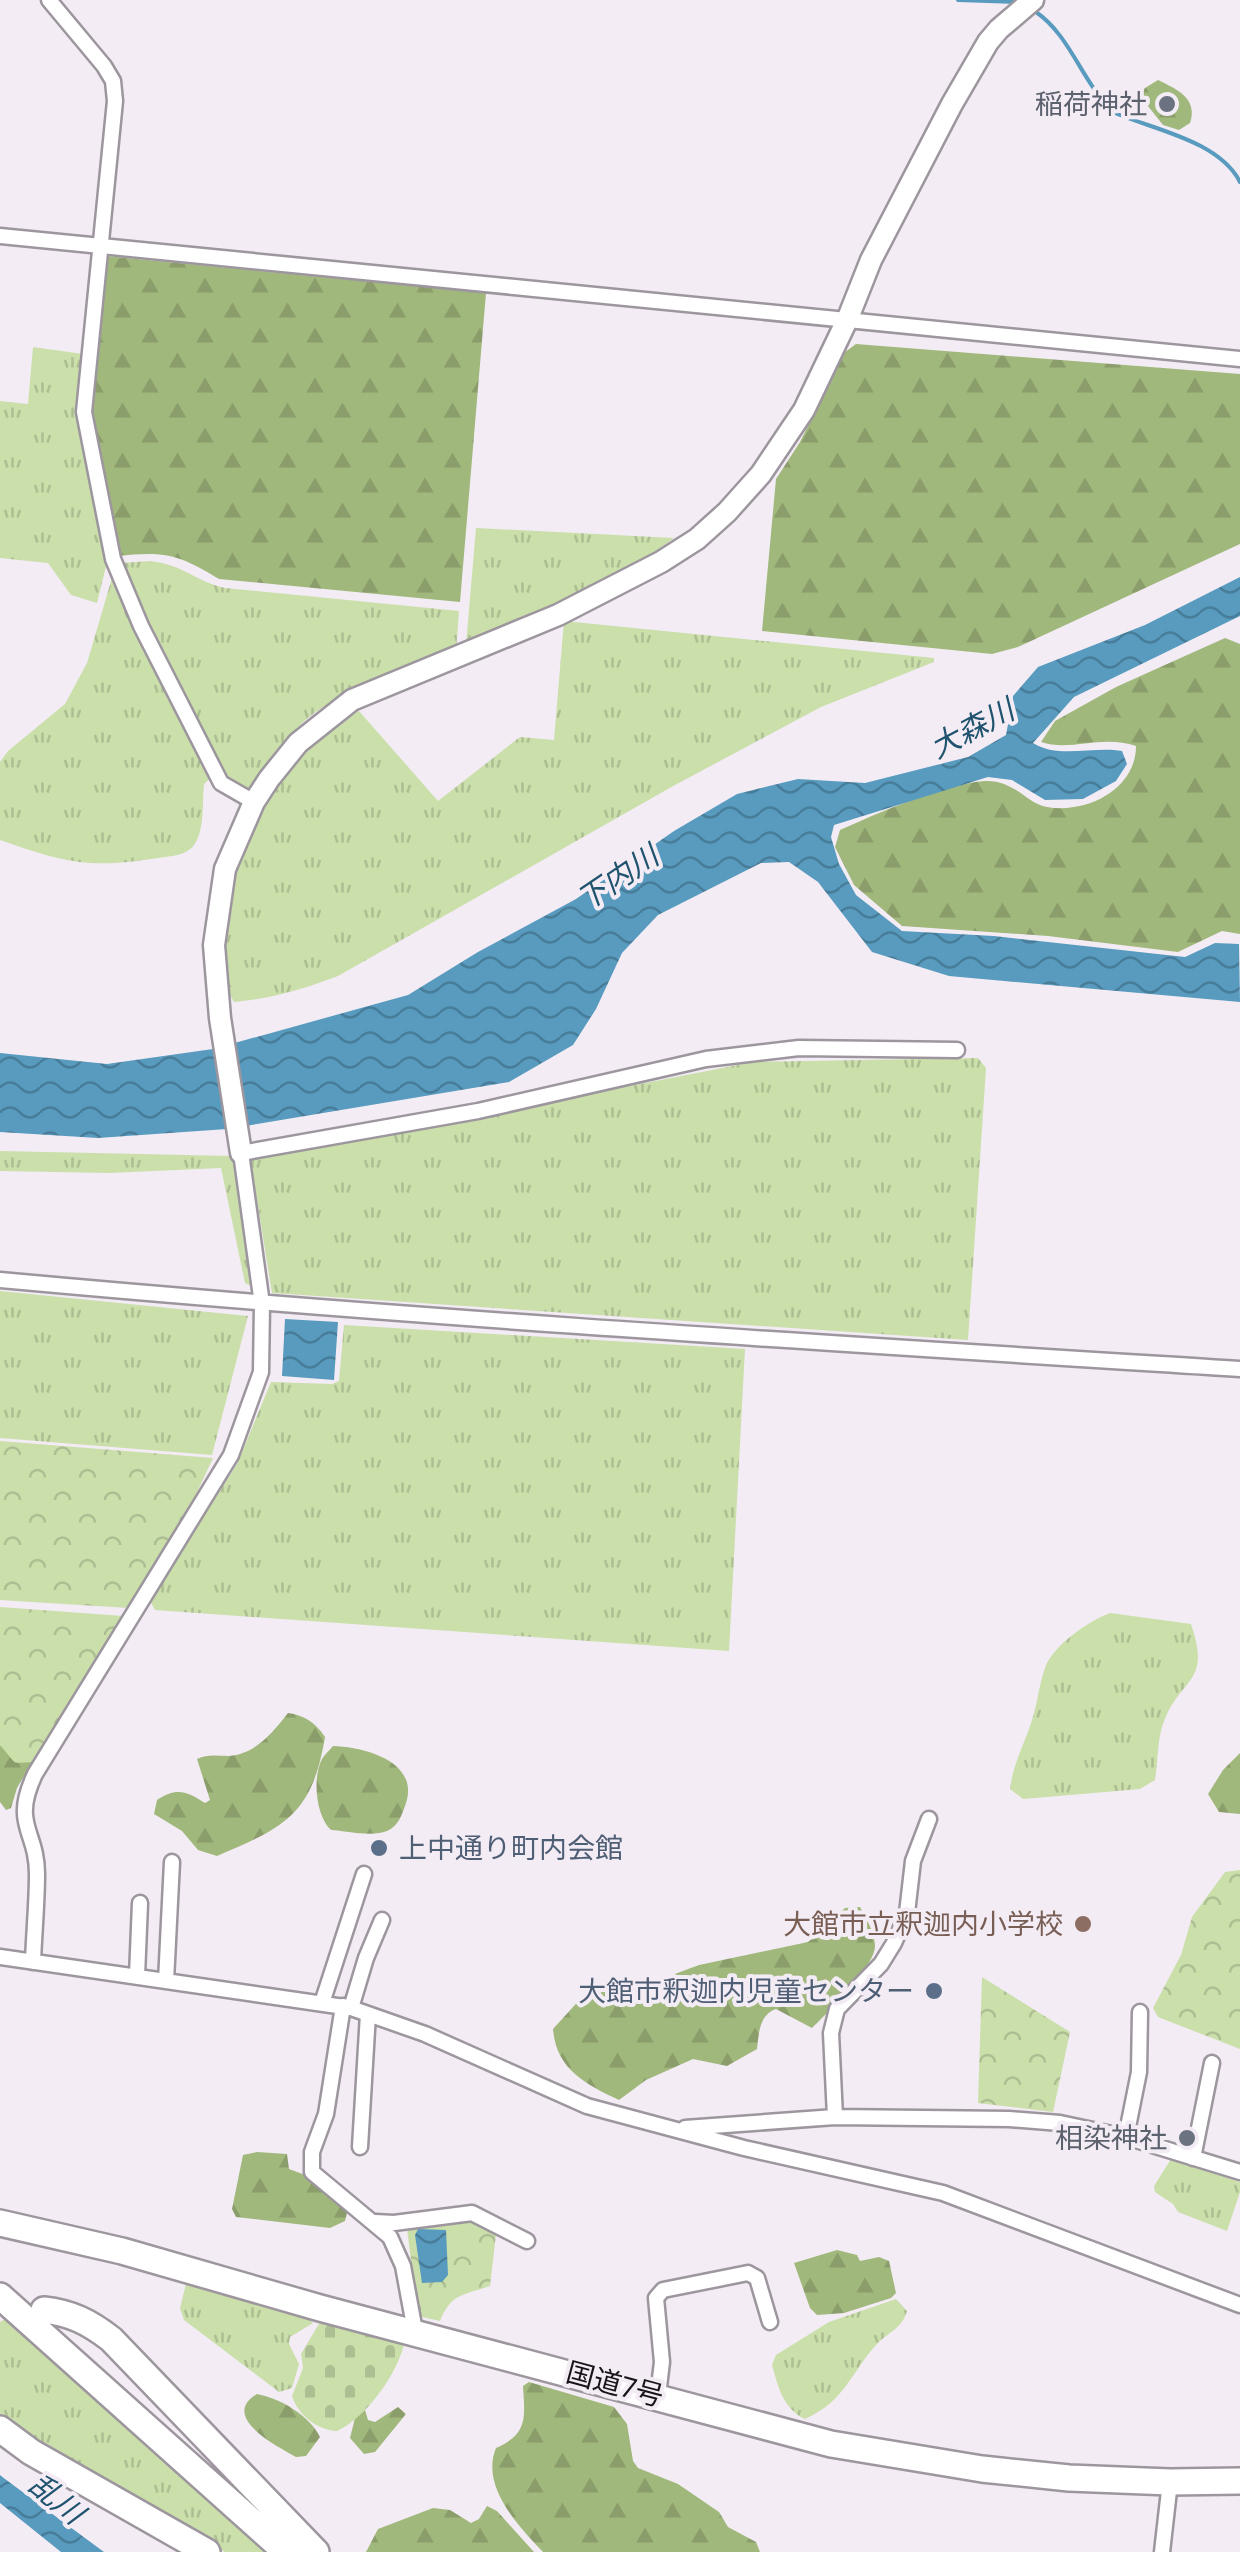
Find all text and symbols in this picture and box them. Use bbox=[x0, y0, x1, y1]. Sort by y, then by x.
place label: 稲荷神社 bbox=[1035, 85, 1147, 124]
marker: 稲荷神社 bbox=[1156, 93, 1178, 115]
water label: 大森川 bbox=[922, 687, 1024, 769]
water label: 下内川 bbox=[568, 833, 670, 921]
place label: 上中通り町内会館 bbox=[399, 1829, 623, 1868]
marker: 上中通り町内会館 bbox=[368, 1837, 390, 1859]
place label: 大館市立釈迦内小学校 bbox=[783, 1905, 1063, 1944]
marker: 大館市立釈迦内小学校 bbox=[1072, 1913, 1094, 1935]
place label: 大館市釈迦内児童センター bbox=[578, 1972, 914, 2011]
marker: 大館市釈迦内児童センター bbox=[923, 1980, 945, 2002]
place label: 相染神社 bbox=[1055, 2119, 1167, 2158]
marker: 相染神社 bbox=[1176, 2127, 1198, 2149]
street label: 国道7号 bbox=[562, 2353, 668, 2416]
water label: 乱川 bbox=[19, 2463, 95, 2536]

